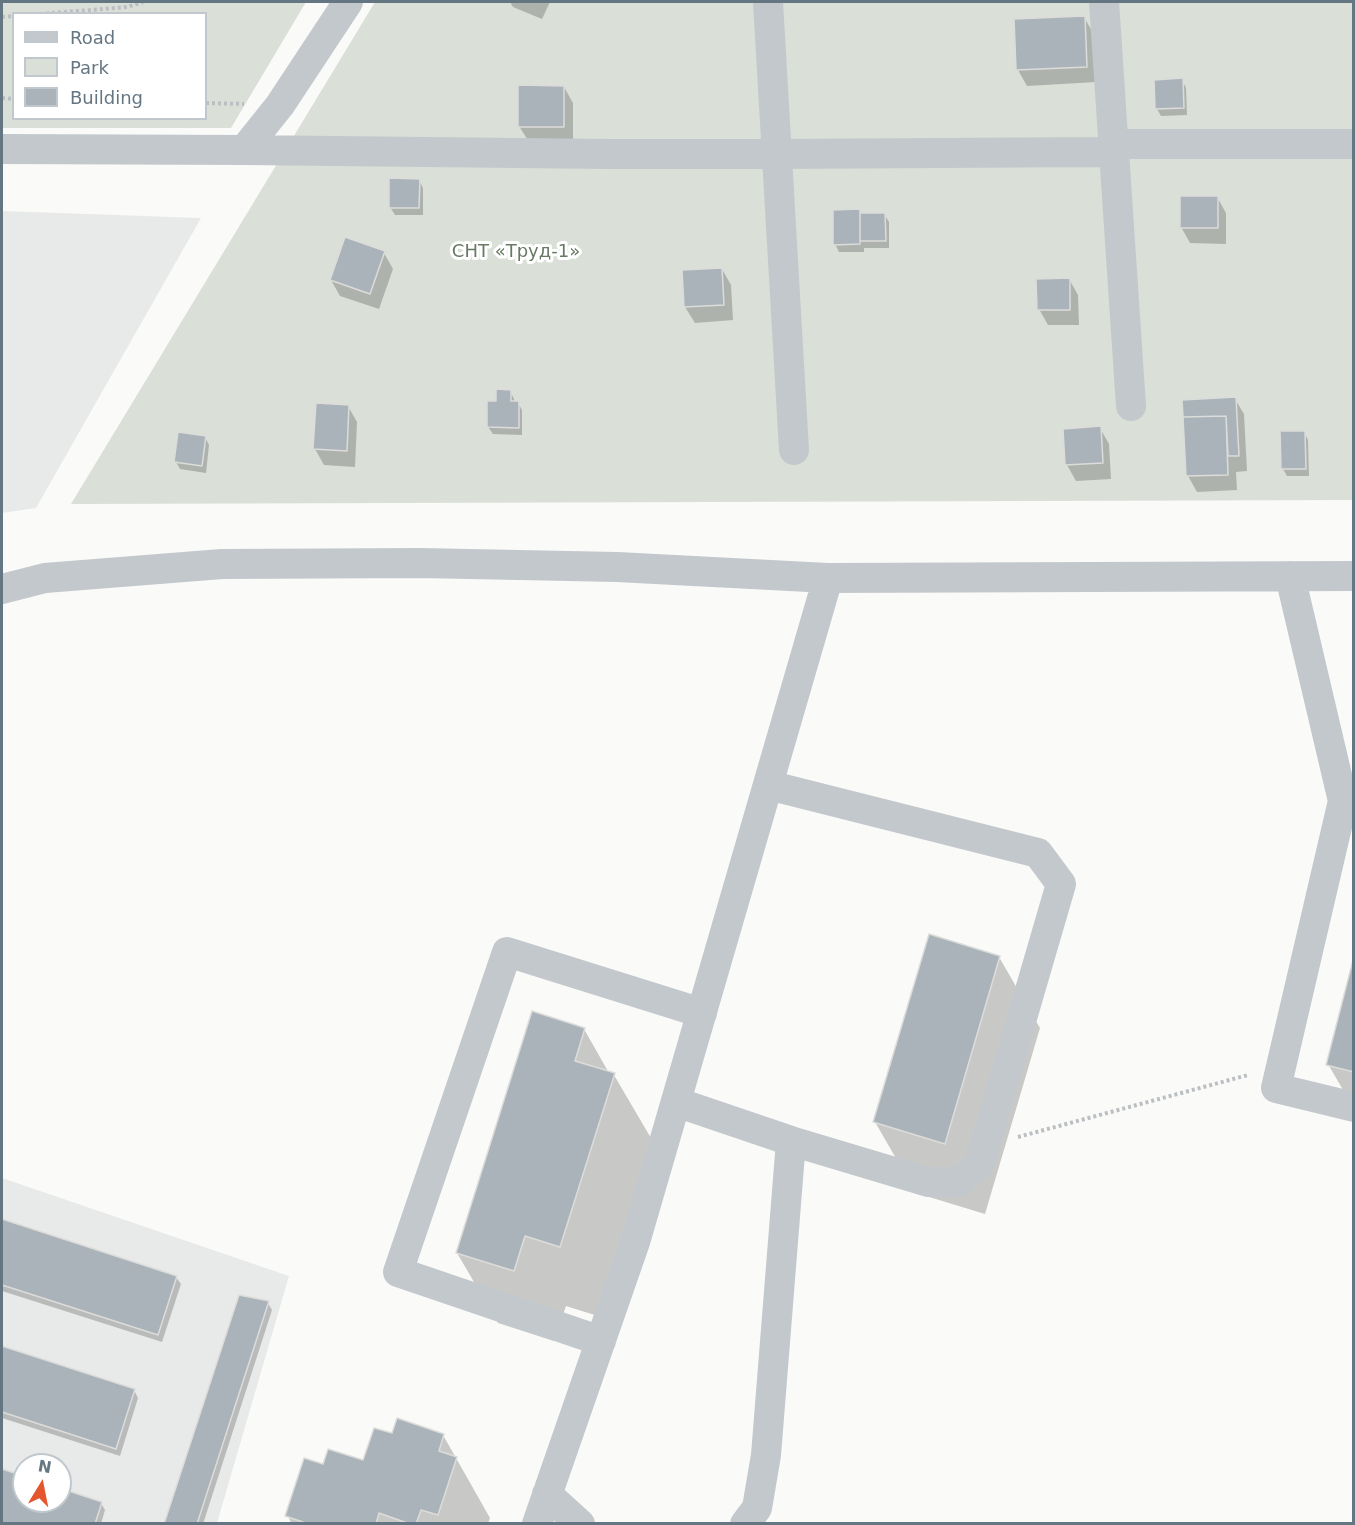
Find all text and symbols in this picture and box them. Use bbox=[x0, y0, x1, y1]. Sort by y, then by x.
legend bbox=[12, 12, 207, 120]
text: Road bbox=[70, 27, 115, 48]
text: Park bbox=[70, 57, 109, 78]
text: Building bbox=[70, 87, 143, 108]
park label: СНТ «Труд-1» bbox=[452, 241, 580, 263]
north arrow bbox=[12, 1453, 72, 1513]
text: N bbox=[37, 1456, 53, 1477]

